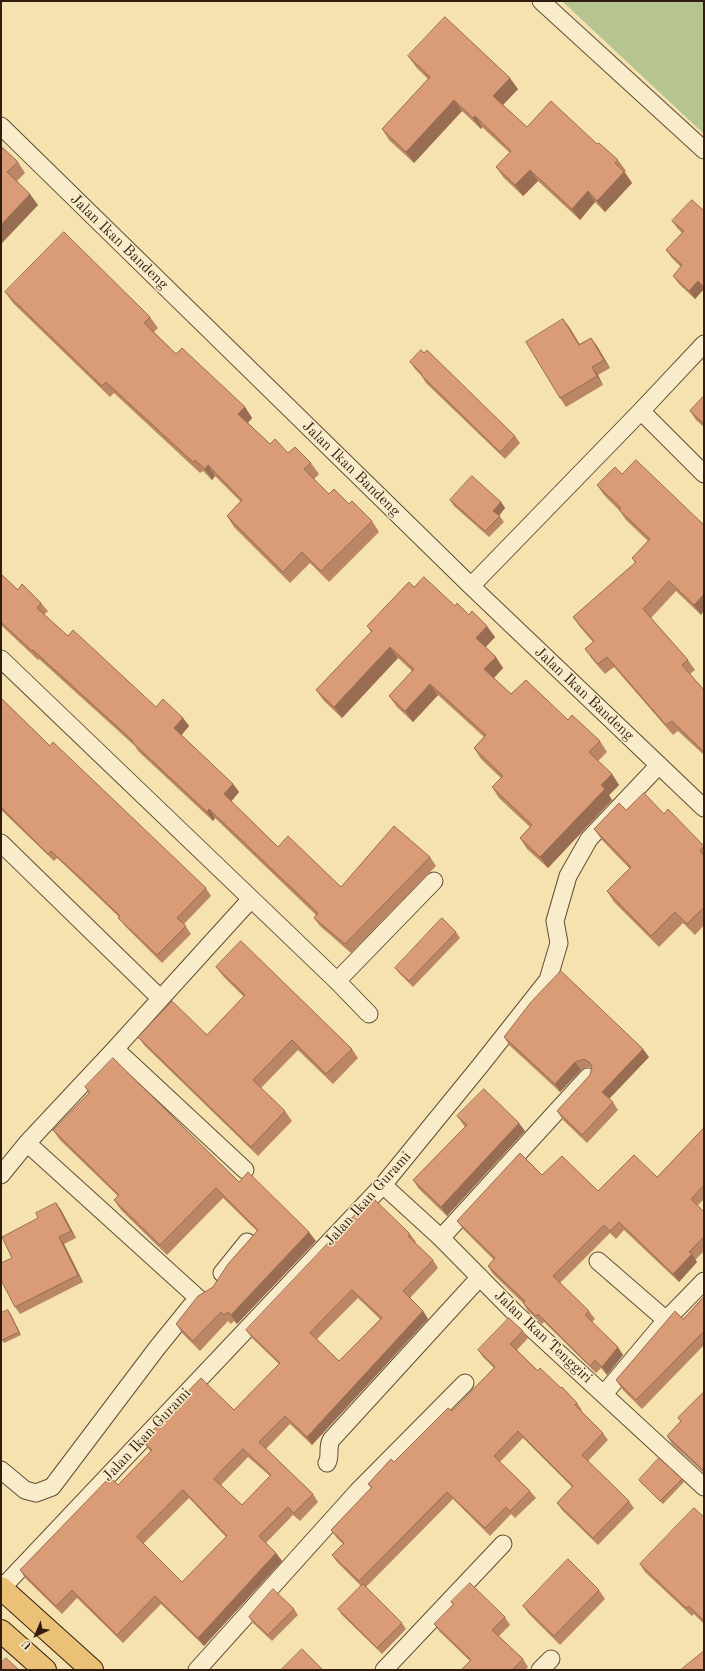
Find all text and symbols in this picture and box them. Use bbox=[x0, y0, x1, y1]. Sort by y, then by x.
street label: Jalan Ikan Bandeng bbox=[66, 191, 172, 293]
street label: Jalan Ikan Bandeng bbox=[298, 418, 404, 520]
street label: Jalan Ikan Bandeng bbox=[531, 643, 637, 745]
street label: Jalan Ikan Gurami bbox=[321, 1148, 415, 1250]
street label: Jalan Ikan Tenggiri bbox=[490, 1287, 596, 1387]
street label: Jalan Ikan Gurami bbox=[99, 1385, 195, 1485]
north arrow bbox=[16, 1615, 56, 1655]
text: U bbox=[20, 1637, 34, 1651]

